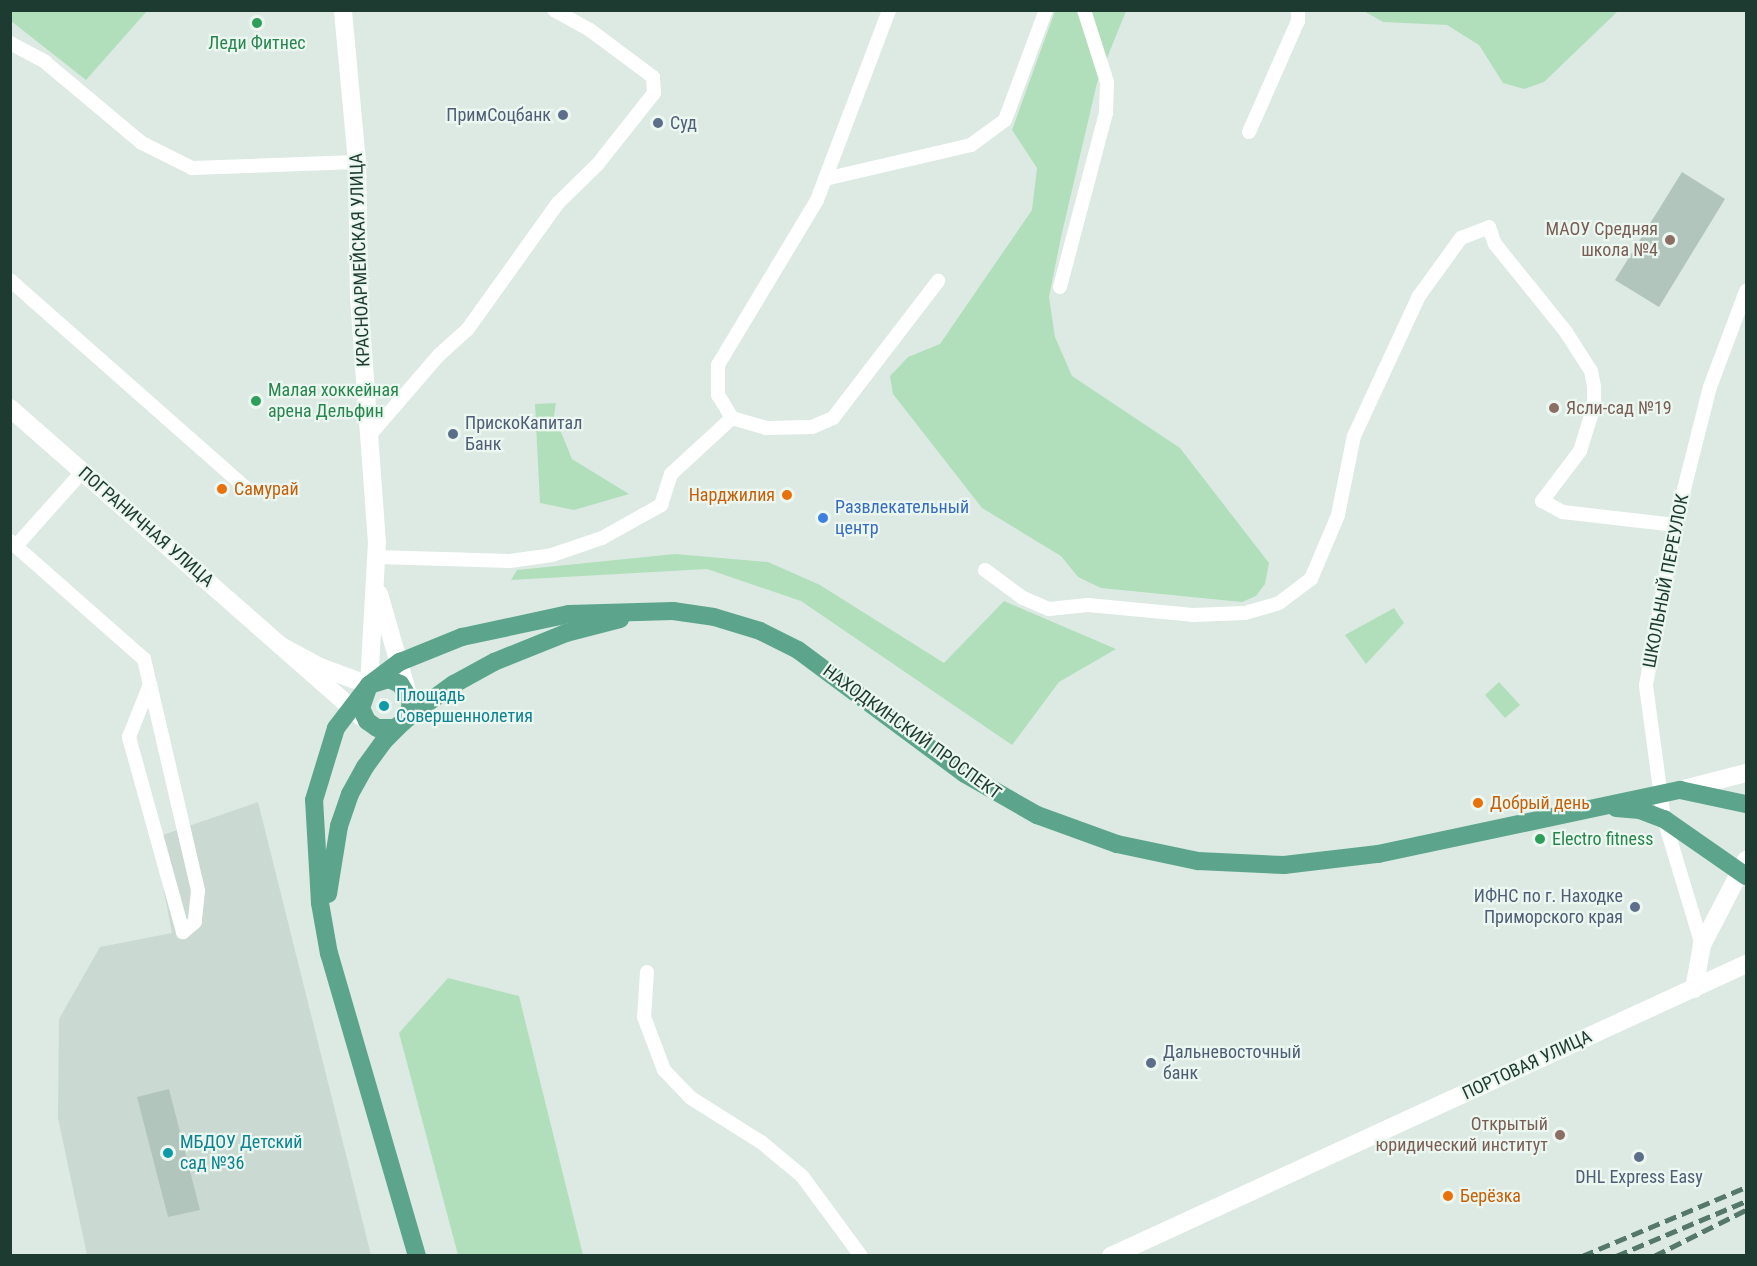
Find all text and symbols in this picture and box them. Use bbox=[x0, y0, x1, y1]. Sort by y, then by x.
marker: Леди Фитнес bbox=[250, 16, 264, 30]
place label: Леди Фитнес bbox=[208, 32, 306, 54]
place label: ПримСоцбанк bbox=[446, 104, 551, 126]
marker: ПримСоцбанк bbox=[556, 108, 570, 122]
place label: Суд bbox=[670, 112, 697, 134]
marker: Суд bbox=[651, 116, 665, 130]
street label: КРАСНОАРМЕЙСКАЯ УЛИЦА bbox=[345, 153, 375, 367]
place label: МАОУ Средняя школа №4 bbox=[1545, 219, 1658, 262]
marker: МАОУ Средняя школа №4 bbox=[1663, 233, 1677, 247]
place label: Малая хоккейная арена Дельфин bbox=[268, 380, 399, 422]
marker: Малая хоккейная арена Дельфин bbox=[249, 394, 263, 408]
place label: Ясли-сад №19 bbox=[1566, 397, 1672, 419]
marker: Ясли-сад №19 bbox=[1547, 401, 1561, 415]
place label: ПрискоКапитал Банк bbox=[465, 413, 582, 456]
marker: ПрискоКапитал Банк bbox=[446, 427, 460, 441]
street label: ПОГРАНИЧНАЯ УЛИЦА bbox=[74, 462, 218, 592]
place label: Самурай bbox=[234, 478, 299, 500]
marker: Самурай bbox=[215, 482, 229, 496]
place label: Нарджилия bbox=[689, 484, 775, 506]
marker: Нарджилия bbox=[780, 488, 794, 502]
street label: ШКОЛЬНЫЙ ПЕРЕУЛОК bbox=[1639, 492, 1693, 670]
place label: Развлекательный центр bbox=[835, 497, 969, 540]
marker: Развлекательный центр bbox=[816, 511, 830, 525]
street label: НАХОДКИНСКИЙ ПРОСПЕКТ bbox=[819, 660, 1005, 804]
place label: Площадь Совершеннолетия bbox=[396, 685, 533, 728]
marker: Площадь Совершеннолетия bbox=[377, 699, 391, 713]
place label: Добрый день bbox=[1490, 792, 1590, 814]
marker: Добрый день bbox=[1471, 796, 1485, 810]
place label: Electro fitness bbox=[1552, 828, 1653, 850]
marker: Electro fitness bbox=[1533, 832, 1547, 846]
place label: ИФНС по г. Находке Приморского края bbox=[1474, 886, 1623, 928]
marker: ИФНС по г. Находке Приморского края bbox=[1628, 900, 1642, 914]
street label: ПОРТОВАЯ УЛИЦА bbox=[1459, 1026, 1595, 1104]
place label: Дальневосточный банк bbox=[1163, 1042, 1301, 1084]
marker: Дальневосточный банк bbox=[1144, 1056, 1158, 1070]
place label: Открытый юридический институт bbox=[1376, 1114, 1548, 1156]
marker: Открытый юридический институт bbox=[1553, 1128, 1567, 1142]
place label: МБДОУ Детский сад №36 bbox=[180, 1132, 302, 1174]
marker: МБДОУ Детский сад №36 bbox=[161, 1146, 175, 1160]
marker: DHL Express Easy bbox=[1632, 1150, 1646, 1164]
place label: DHL Express Easy bbox=[1575, 1166, 1703, 1188]
place label: Берёзка bbox=[1460, 1185, 1521, 1207]
marker: Берёзка bbox=[1441, 1189, 1455, 1203]

